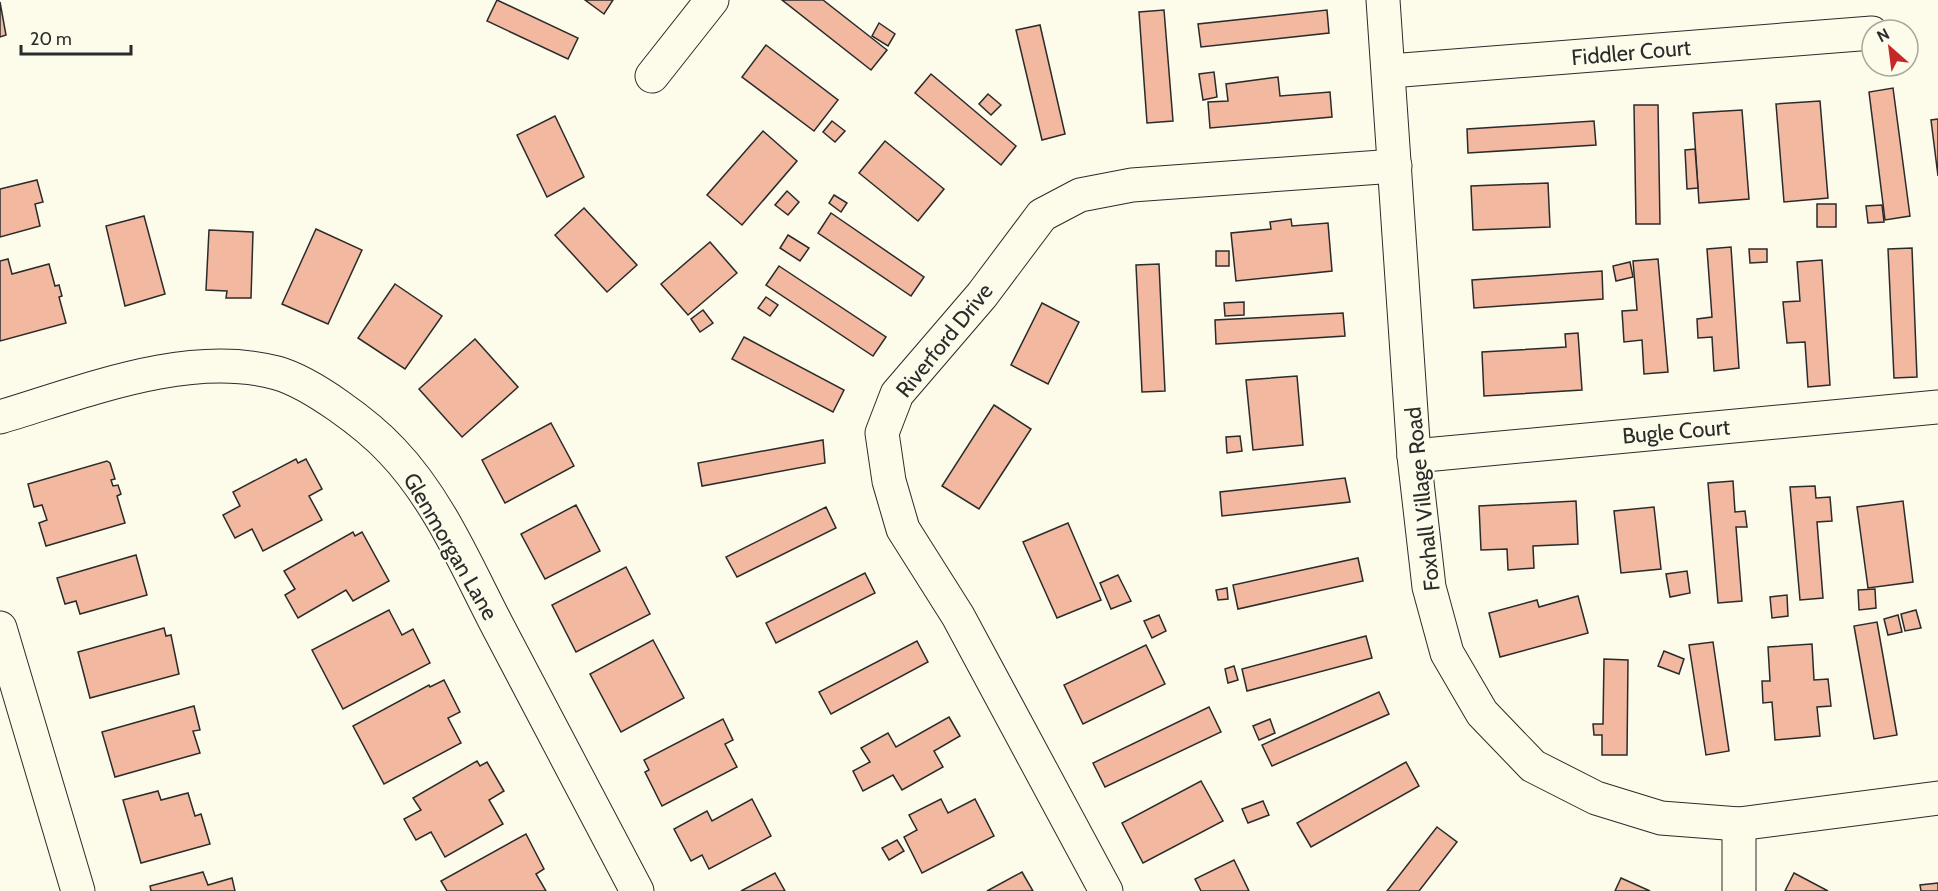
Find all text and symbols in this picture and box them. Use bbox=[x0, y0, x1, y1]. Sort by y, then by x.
scale bar bbox=[21, 18, 130, 56]
north arrow bbox=[1860, 18, 1920, 78]
text: N bbox=[1874, 24, 1893, 46]
text: 20 m bbox=[30, 28, 72, 50]
street label: Fiddler Court bbox=[1570, 34, 1693, 71]
street label: Riverford Drive bbox=[890, 278, 999, 403]
street label: Foxhall Village Road bbox=[1399, 405, 1446, 593]
street label: Bugle Court bbox=[1621, 413, 1732, 450]
street label: Glenmorgan Lane bbox=[398, 468, 504, 625]

